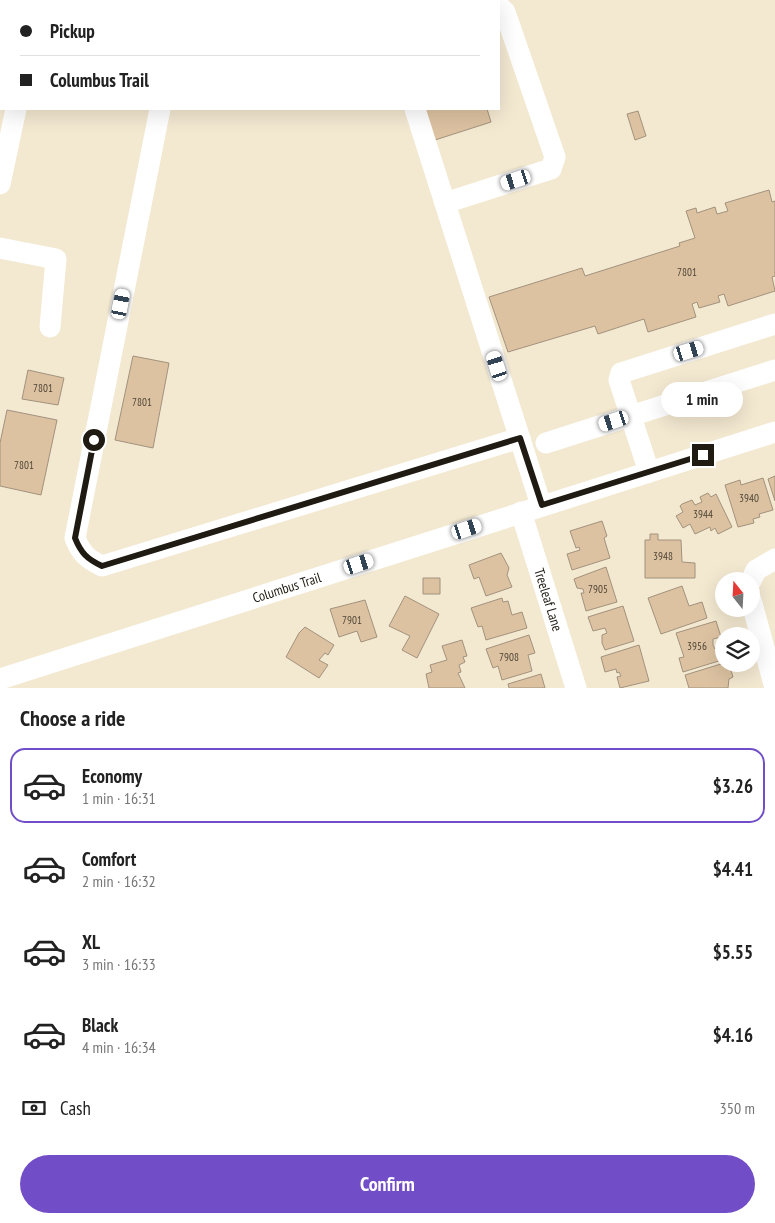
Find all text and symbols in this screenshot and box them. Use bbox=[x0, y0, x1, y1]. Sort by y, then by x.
text: Pickup bbox=[50, 19, 95, 43]
text: Columbus Trail bbox=[50, 68, 149, 92]
car bbox=[499, 168, 532, 192]
house number: 7801 bbox=[677, 265, 697, 279]
car bbox=[110, 288, 131, 320]
car bbox=[672, 339, 705, 363]
car bbox=[485, 349, 508, 383]
house number: 7801 bbox=[33, 381, 53, 395]
callout: 1 min bbox=[662, 382, 744, 418]
text: 1 min bbox=[686, 389, 718, 409]
house number: 7801 bbox=[132, 395, 152, 409]
car bbox=[597, 409, 630, 433]
route start bbox=[83, 429, 105, 451]
route end bbox=[692, 444, 714, 466]
house number: 7801 bbox=[14, 458, 34, 472]
house number: 3940 bbox=[739, 491, 759, 505]
house number: 3944 bbox=[693, 507, 713, 521]
car bbox=[450, 517, 483, 541]
house number: 3948 bbox=[653, 549, 673, 563]
car bbox=[342, 552, 375, 576]
street label: Treeleaf Lane bbox=[530, 566, 567, 634]
street label: Columbus Trail bbox=[250, 568, 324, 607]
north arrow bbox=[715, 572, 760, 618]
map controls bbox=[715, 572, 760, 672]
house number: 7905 bbox=[588, 582, 608, 596]
house number: 7901 bbox=[342, 613, 362, 627]
button: layers bbox=[715, 627, 760, 672]
house number: 3956 bbox=[687, 639, 707, 653]
house number: 7908 bbox=[499, 650, 519, 664]
text: Choose a ride bbox=[20, 704, 125, 732]
icon: car bbox=[22, 763, 67, 808]
text: Economy bbox=[82, 764, 142, 788]
text: $3.26 bbox=[713, 774, 753, 798]
text: 1 min · 16:31 bbox=[82, 788, 156, 808]
icon: car bbox=[22, 846, 67, 891]
text: Comfort bbox=[82, 847, 136, 871]
text: $4.41 bbox=[713, 857, 753, 881]
text: 2 min · 16:32 bbox=[82, 871, 156, 891]
icon: car bbox=[22, 929, 67, 974]
text: XL bbox=[82, 930, 100, 954]
text: $5.55 bbox=[713, 940, 753, 964]
text: 3 min · 16:33 bbox=[82, 954, 156, 974]
icon: car bbox=[22, 1012, 67, 1057]
text: Black bbox=[82, 1013, 118, 1037]
text: $4.16 bbox=[713, 1023, 753, 1047]
text: 4 min · 16:34 bbox=[82, 1037, 156, 1057]
icon: cash bbox=[20, 1094, 48, 1122]
text: Cash bbox=[60, 1096, 91, 1120]
text: 350 m bbox=[720, 1098, 755, 1118]
button: Confirm bbox=[20, 1155, 755, 1213]

